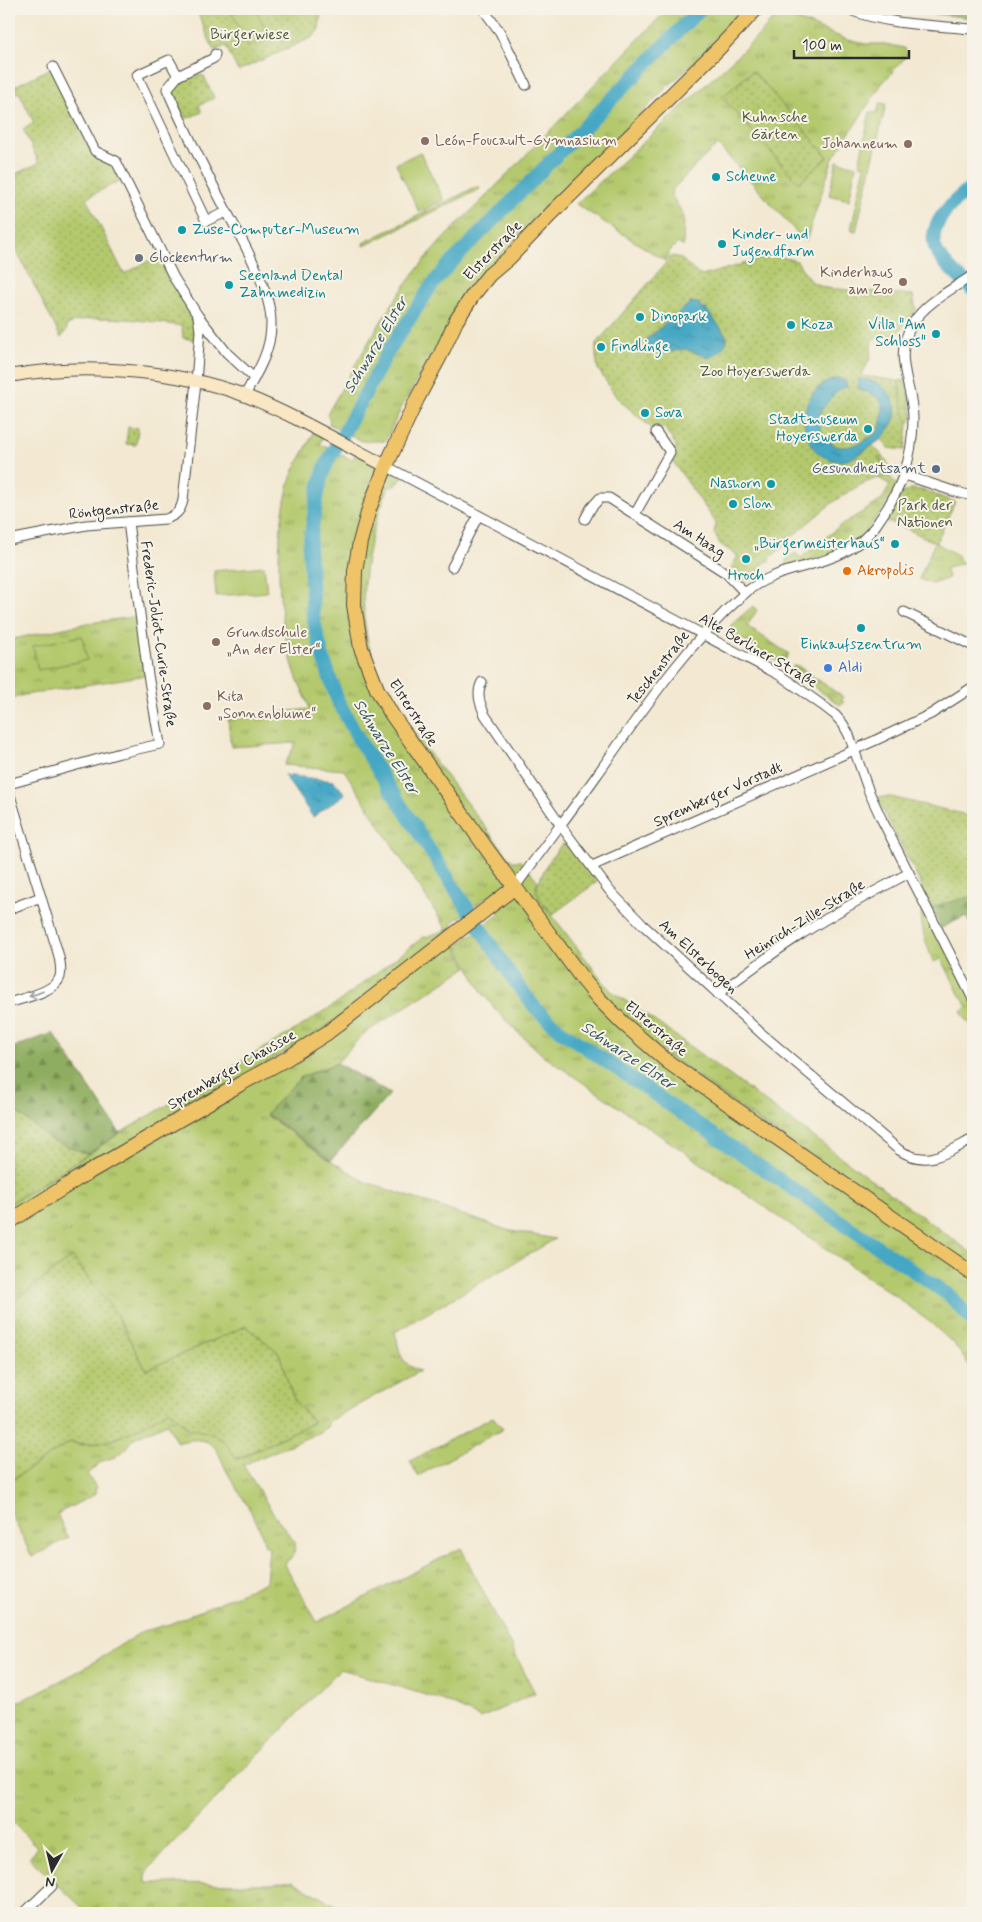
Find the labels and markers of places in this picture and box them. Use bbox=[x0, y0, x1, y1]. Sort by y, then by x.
place label: León-Foucault-Gymnasium bbox=[435, 131, 617, 151]
place label: Johanneum bbox=[822, 134, 898, 154]
marker: León-Foucault-Gymnasium bbox=[419, 135, 431, 147]
marker: Johanneum bbox=[902, 138, 914, 150]
place label: Scheune bbox=[726, 167, 777, 187]
marker: Scheune bbox=[710, 171, 722, 183]
place label: Zuse-Computer-Museum bbox=[192, 220, 360, 240]
marker: Zuse-Computer-Museum bbox=[176, 224, 188, 236]
place label: Kinder- und Jugendfarm bbox=[732, 225, 815, 263]
marker: Kinder- und Jugendfarm bbox=[716, 238, 728, 250]
place label: Glockenturm bbox=[149, 248, 233, 268]
marker: Glockenturm bbox=[133, 252, 145, 264]
place label: Kinderhaus am Zoo bbox=[820, 263, 893, 300]
place label: Seenland Dental Zahnmedizin bbox=[239, 266, 342, 303]
marker: Kinderhaus am Zoo bbox=[897, 276, 909, 288]
marker: Seenland Dental Zahnmedizin bbox=[223, 279, 235, 291]
place label: Dinopark bbox=[650, 307, 707, 327]
marker: Dinopark bbox=[634, 311, 646, 323]
place label: Koza bbox=[801, 315, 833, 335]
place label: Villa "Am Schloss" bbox=[868, 315, 926, 352]
marker: Koza bbox=[785, 319, 797, 331]
marker: Villa "Am Schloss" bbox=[930, 328, 942, 340]
place label: Findlinge bbox=[611, 337, 669, 358]
marker: Findlinge bbox=[595, 341, 607, 353]
place label: Sova bbox=[655, 403, 683, 423]
marker: Sova bbox=[639, 407, 651, 419]
place label: Stadtmuseum Hoyerswerda bbox=[769, 410, 858, 447]
marker: Stadtmuseum Hoyerswerda bbox=[862, 423, 874, 435]
place label: Gesundheitsamt bbox=[812, 459, 926, 479]
marker: Gesundheitsamt bbox=[930, 463, 942, 475]
place label: Nashorn bbox=[710, 474, 761, 494]
marker: Nashorn bbox=[765, 478, 777, 490]
place label: Slon bbox=[743, 494, 773, 514]
marker: Slon bbox=[727, 498, 739, 510]
place label: „Bürgermeisterhaus“ bbox=[753, 534, 885, 555]
marker: „Bürgermeisterhaus“ bbox=[889, 538, 901, 550]
marker: Hroch bbox=[740, 553, 752, 565]
place label: Akropolis bbox=[857, 561, 915, 581]
marker: Akropolis bbox=[841, 565, 853, 577]
place label: Hroch bbox=[728, 566, 765, 586]
marker: Einkaufszentrum bbox=[855, 622, 867, 634]
place label: Grundschule „An der Elster“ bbox=[226, 623, 321, 660]
place label: Einkaufszentrum bbox=[800, 635, 922, 655]
marker: Grundschule „An der Elster“ bbox=[210, 636, 222, 648]
place label: Aldi bbox=[838, 658, 863, 678]
marker: Aldi bbox=[822, 662, 834, 674]
place label: Kita „Sonnenblume“ bbox=[217, 687, 317, 724]
marker: Kita „Sonnenblume“ bbox=[201, 700, 213, 712]

